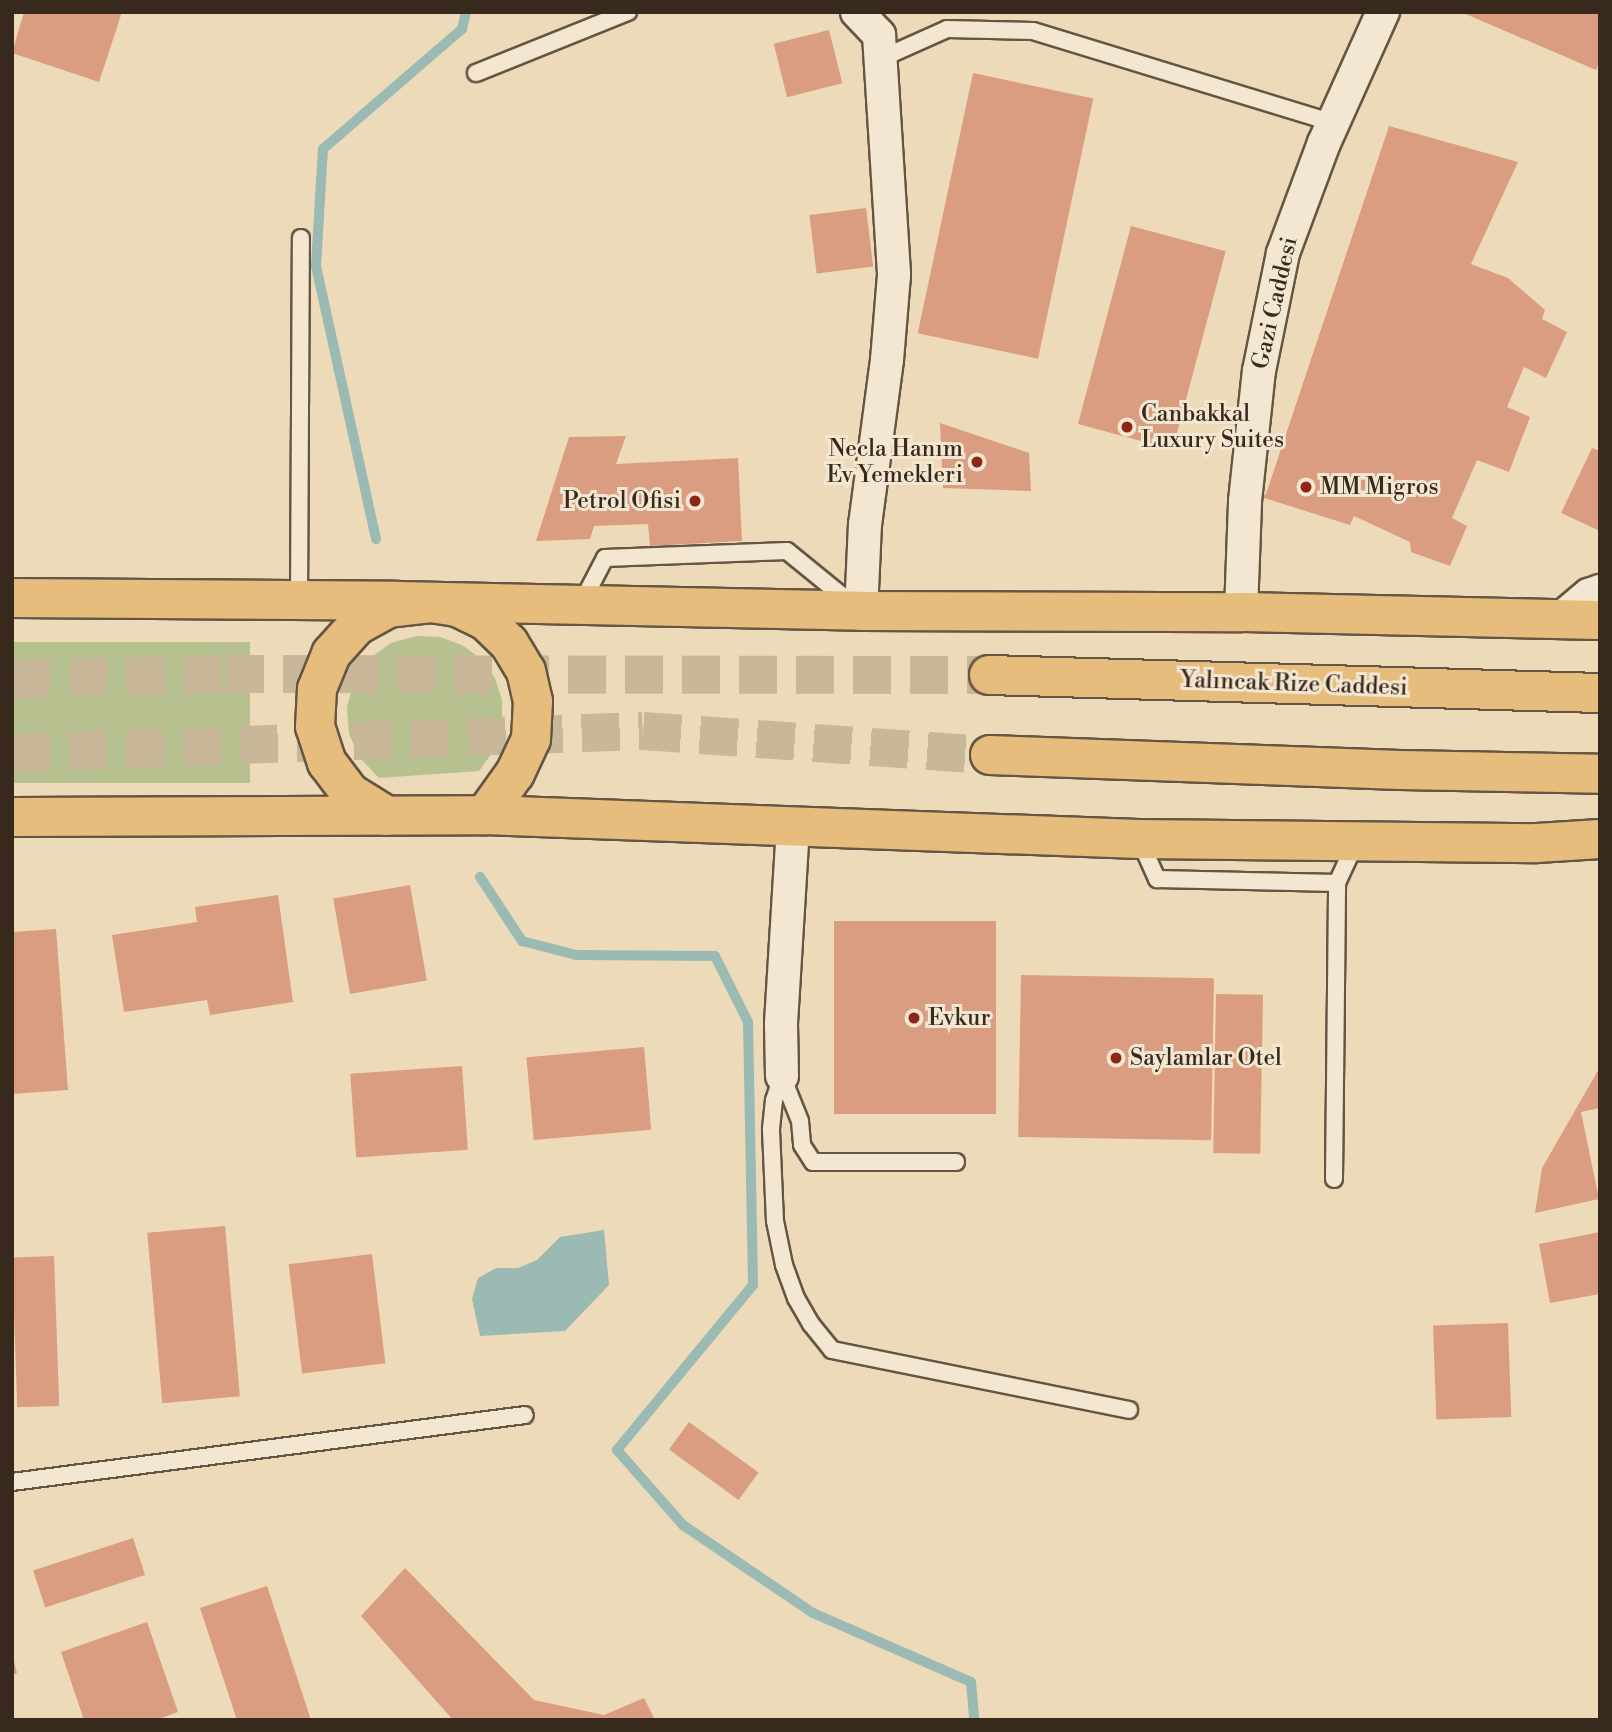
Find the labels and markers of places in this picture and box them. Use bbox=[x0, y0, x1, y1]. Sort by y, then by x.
place label: Canbakkal Luxury Suites bbox=[1141, 400, 1284, 454]
marker: Canbakkal Luxury Suites bbox=[1119, 419, 1135, 435]
place label: Necla Hanım Ev Yemekleri bbox=[826, 435, 963, 489]
marker: Necla Hanım Ev Yemekleri bbox=[969, 454, 985, 470]
place label: MM Migros bbox=[1320, 473, 1438, 501]
marker: MM Migros bbox=[1298, 479, 1314, 495]
place label: Petrol Ofisi bbox=[563, 487, 681, 515]
marker: Petrol Ofisi bbox=[687, 493, 703, 509]
place label: Evkur bbox=[928, 1004, 990, 1032]
marker: Evkur bbox=[906, 1010, 922, 1026]
place label: Saylamlar Otel bbox=[1130, 1044, 1282, 1072]
marker: Saylamlar Otel bbox=[1108, 1050, 1124, 1066]

